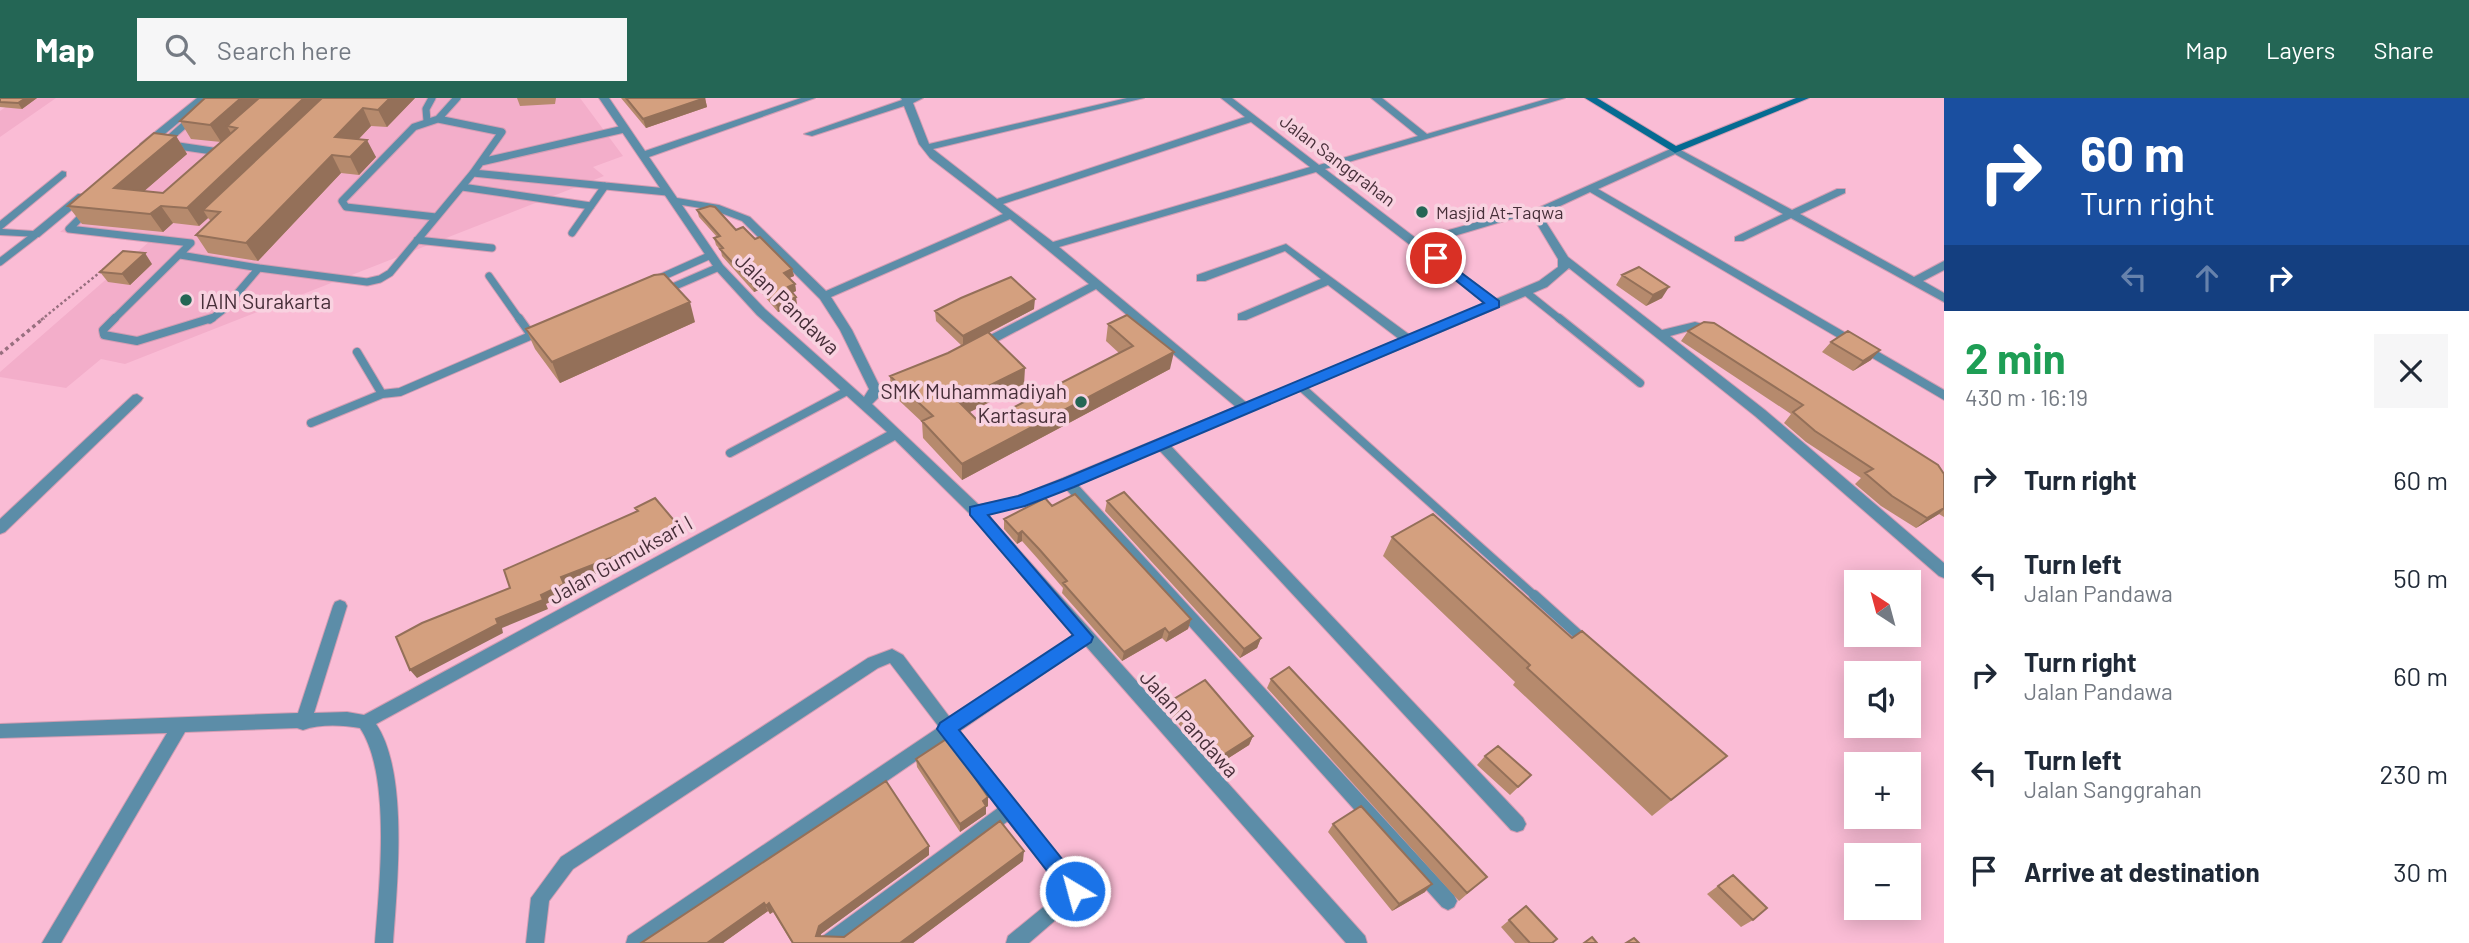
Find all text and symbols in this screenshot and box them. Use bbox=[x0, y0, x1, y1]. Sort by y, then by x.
search box bbox=[137, 18, 627, 81]
text: Map bbox=[35, 29, 95, 69]
icon: search bbox=[161, 30, 199, 68]
text: Search here bbox=[217, 34, 352, 65]
text: Map bbox=[2185, 35, 2228, 64]
text: Layers bbox=[2266, 35, 2335, 64]
text: Share bbox=[2373, 35, 2434, 64]
street label: Jalan Sanggrahan bbox=[1276, 109, 1400, 211]
text: 60 m bbox=[2080, 123, 2185, 182]
icon: right bbox=[1965, 126, 2056, 217]
text: Turn right bbox=[2080, 183, 2215, 221]
place label: Masjid At-Taqwa bbox=[1436, 201, 1563, 223]
marker: Masjid At-Taqwa bbox=[1414, 204, 1430, 220]
pin bbox=[1406, 228, 1466, 288]
icon: arrive bbox=[1417, 239, 1455, 277]
street label: Jalan Pandawa bbox=[730, 247, 846, 359]
icon: left bbox=[2115, 259, 2153, 297]
icon: ahead bbox=[2188, 259, 2226, 297]
icon: right bbox=[2261, 259, 2299, 297]
place label: IAIN Surakarta bbox=[200, 288, 331, 313]
marker: IAIN Surakarta bbox=[178, 292, 194, 308]
text: 2 min bbox=[1965, 332, 2066, 382]
button: close bbox=[2374, 334, 2448, 408]
place label: SMK Muhammadiyah Kartasura bbox=[881, 378, 1067, 427]
text: 430 m · 16:19 bbox=[1965, 383, 2088, 411]
marker: SMK Muhammadiyah Kartasura bbox=[1073, 394, 1089, 410]
icon: right bbox=[1965, 460, 2003, 498]
text: Turn right bbox=[2024, 464, 2137, 495]
text: 60 m bbox=[2393, 464, 2448, 495]
street label: Jalan Gumuksari I bbox=[544, 509, 696, 609]
text: Turn left bbox=[2024, 548, 2122, 579]
icon: left bbox=[1965, 558, 2003, 596]
text: 50 m bbox=[2393, 562, 2448, 593]
north arrow bbox=[1844, 570, 1922, 648]
map controls bbox=[1844, 570, 1921, 920]
text: Jalan Pandawa bbox=[2024, 579, 2173, 607]
text: Turn right bbox=[2024, 646, 2137, 677]
icon: right bbox=[1965, 656, 2003, 694]
text: 60 m bbox=[2393, 660, 2448, 691]
button: sound bbox=[1844, 661, 1921, 738]
street label: Jalan Pandawa bbox=[1135, 664, 1245, 782]
text: Jalan Pandawa bbox=[2024, 677, 2173, 705]
text: Turn left bbox=[2024, 744, 2122, 775]
button: + bbox=[1844, 752, 1921, 829]
icon: left bbox=[1965, 754, 2003, 792]
text: 230 m bbox=[2379, 758, 2448, 789]
text: Jalan Sanggrahan bbox=[2024, 775, 2202, 803]
button: − bbox=[1844, 843, 1921, 920]
icon: arrive bbox=[1965, 852, 2003, 890]
position arrow bbox=[1038, 854, 1112, 928]
text: Arrive at destination bbox=[2024, 856, 2260, 887]
text: 30 m bbox=[2393, 856, 2448, 887]

